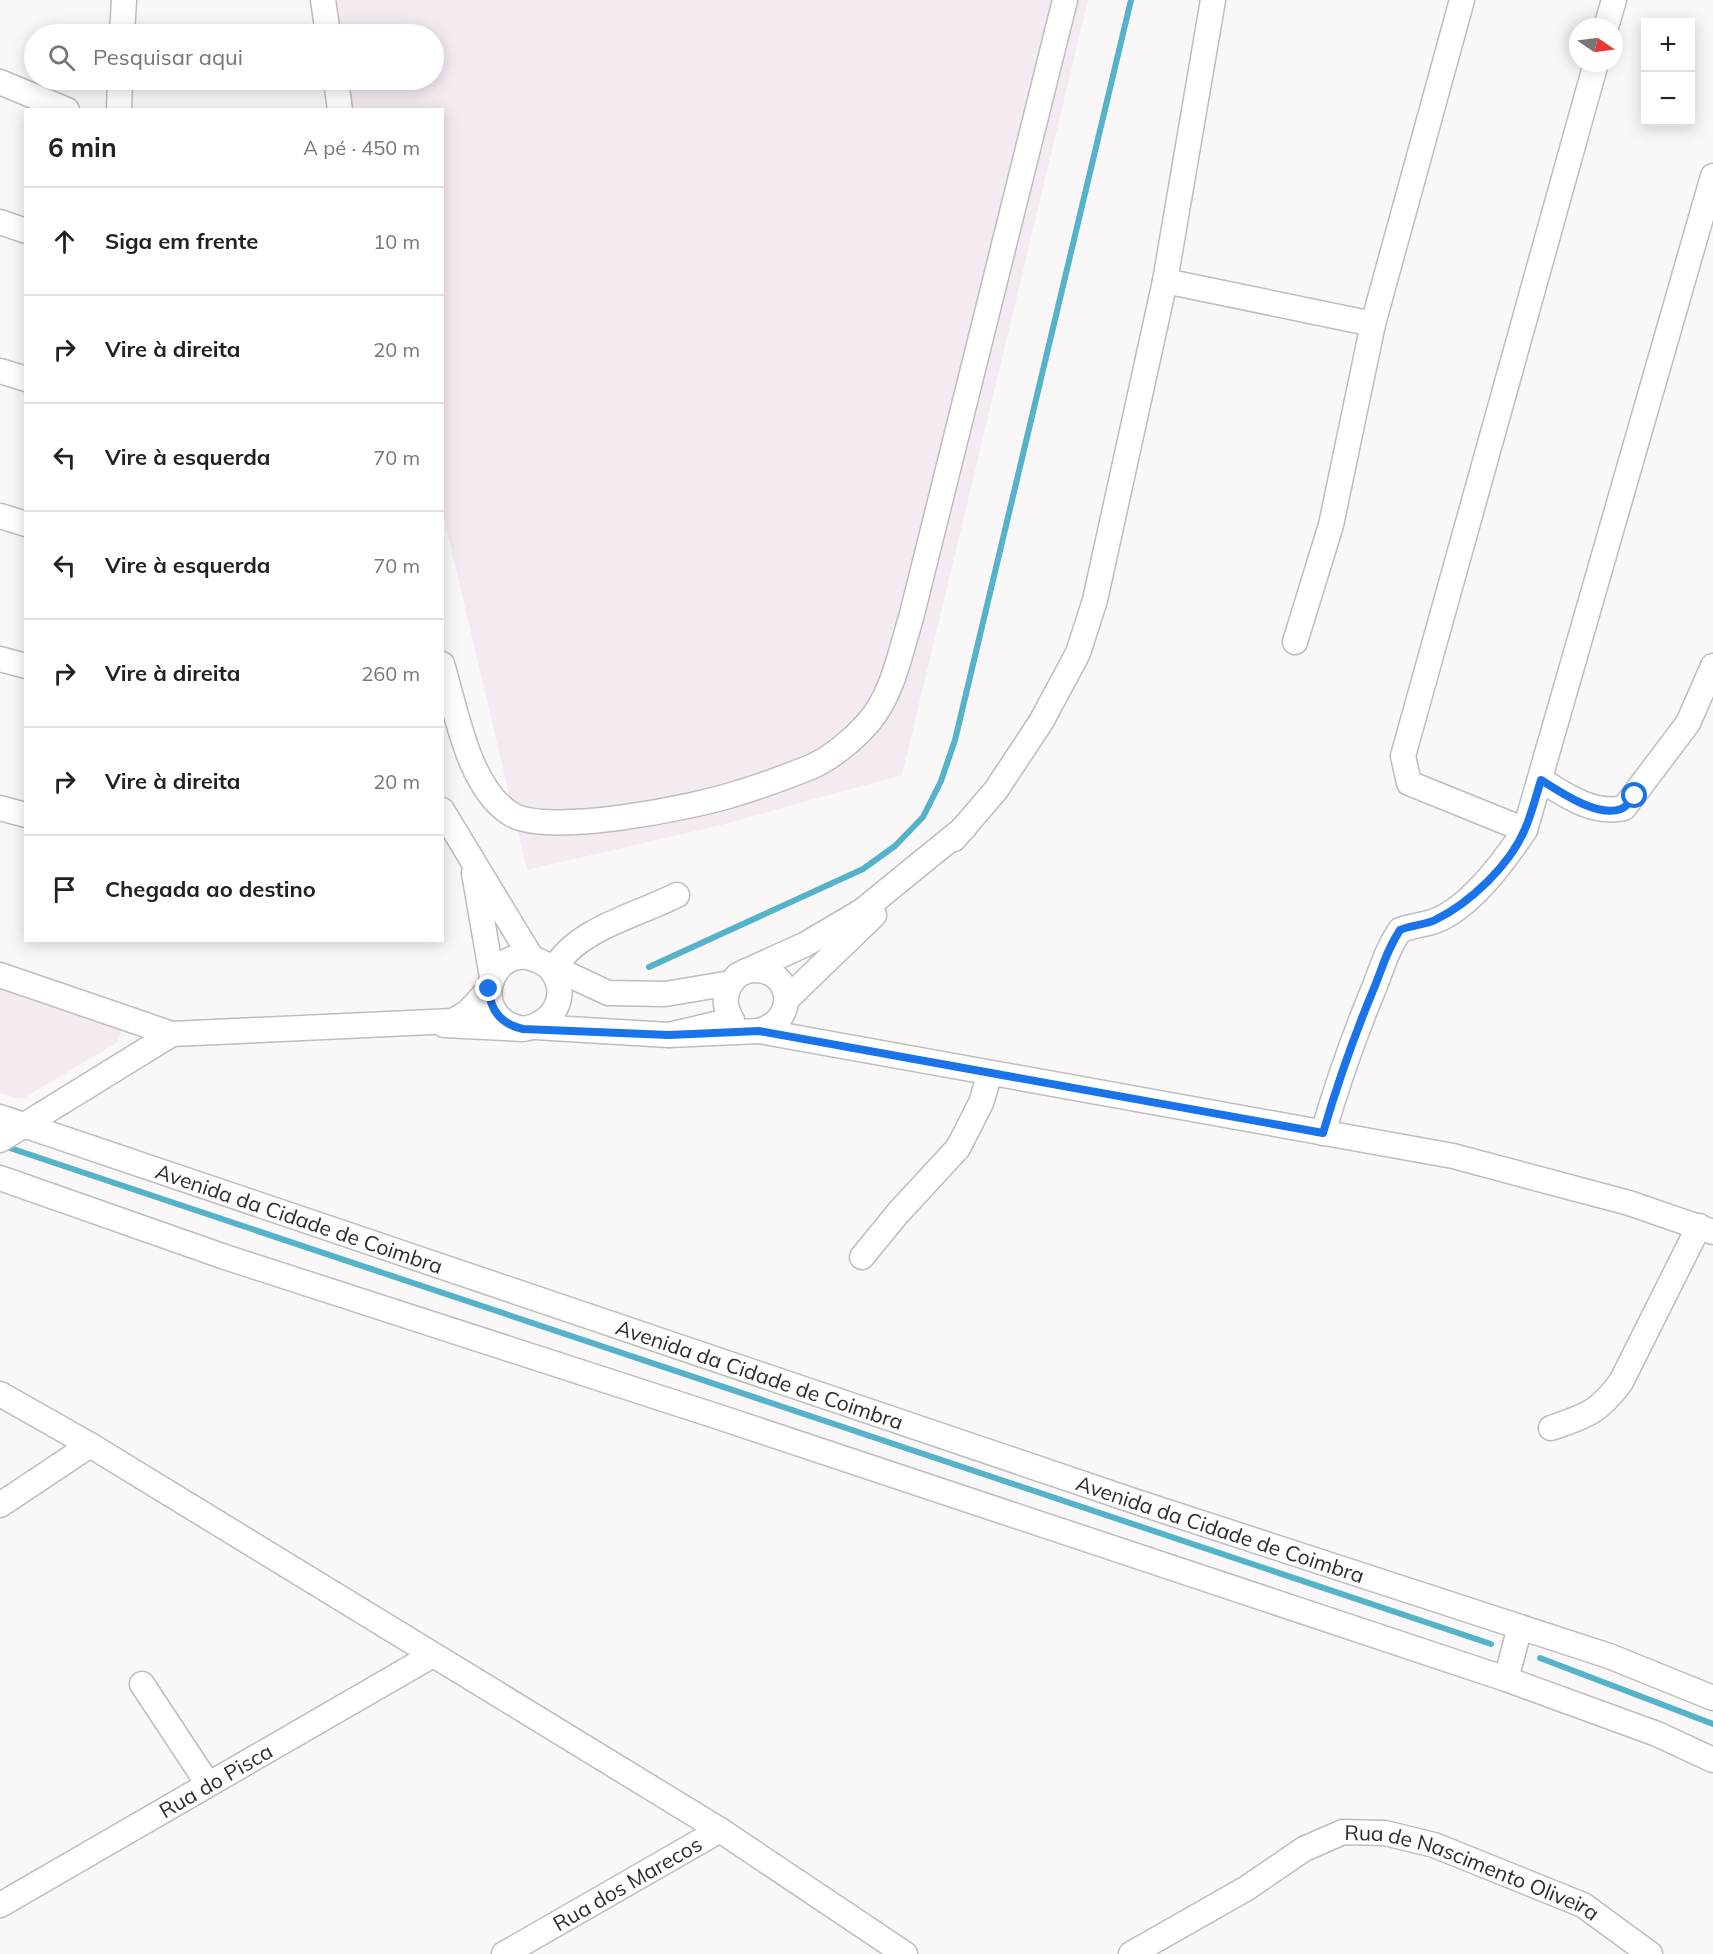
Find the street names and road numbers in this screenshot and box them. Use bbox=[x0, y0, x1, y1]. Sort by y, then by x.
street label: Avenida da Cidade de Coimbra bbox=[152, 1158, 446, 1279]
street label: Avenida da Cidade de Coimbra bbox=[613, 1314, 907, 1435]
street label: Avenida da Cidade de Coimbra bbox=[1073, 1469, 1368, 1588]
street label: Rua do Pisca bbox=[154, 1737, 277, 1823]
street label: Rua de Nascimento Oliveira bbox=[1344, 1819, 1605, 1926]
street label: Rua dos Marecos bbox=[548, 1830, 706, 1936]

